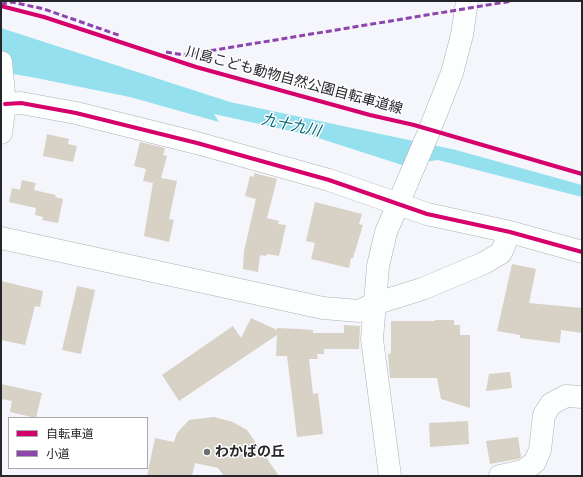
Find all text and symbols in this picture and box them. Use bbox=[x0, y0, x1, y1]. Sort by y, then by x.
street label: 川島こども動物自然公園自転車道線 bbox=[184, 44, 404, 118]
water label: 九十九川 bbox=[260, 111, 322, 141]
legend bbox=[8, 417, 148, 469]
text: 自転車道 bbox=[46, 427, 94, 442]
place label: わかばの丘 bbox=[215, 444, 285, 460]
text: 小道 bbox=[46, 447, 70, 462]
marker: わかばの丘 bbox=[202, 447, 212, 457]

